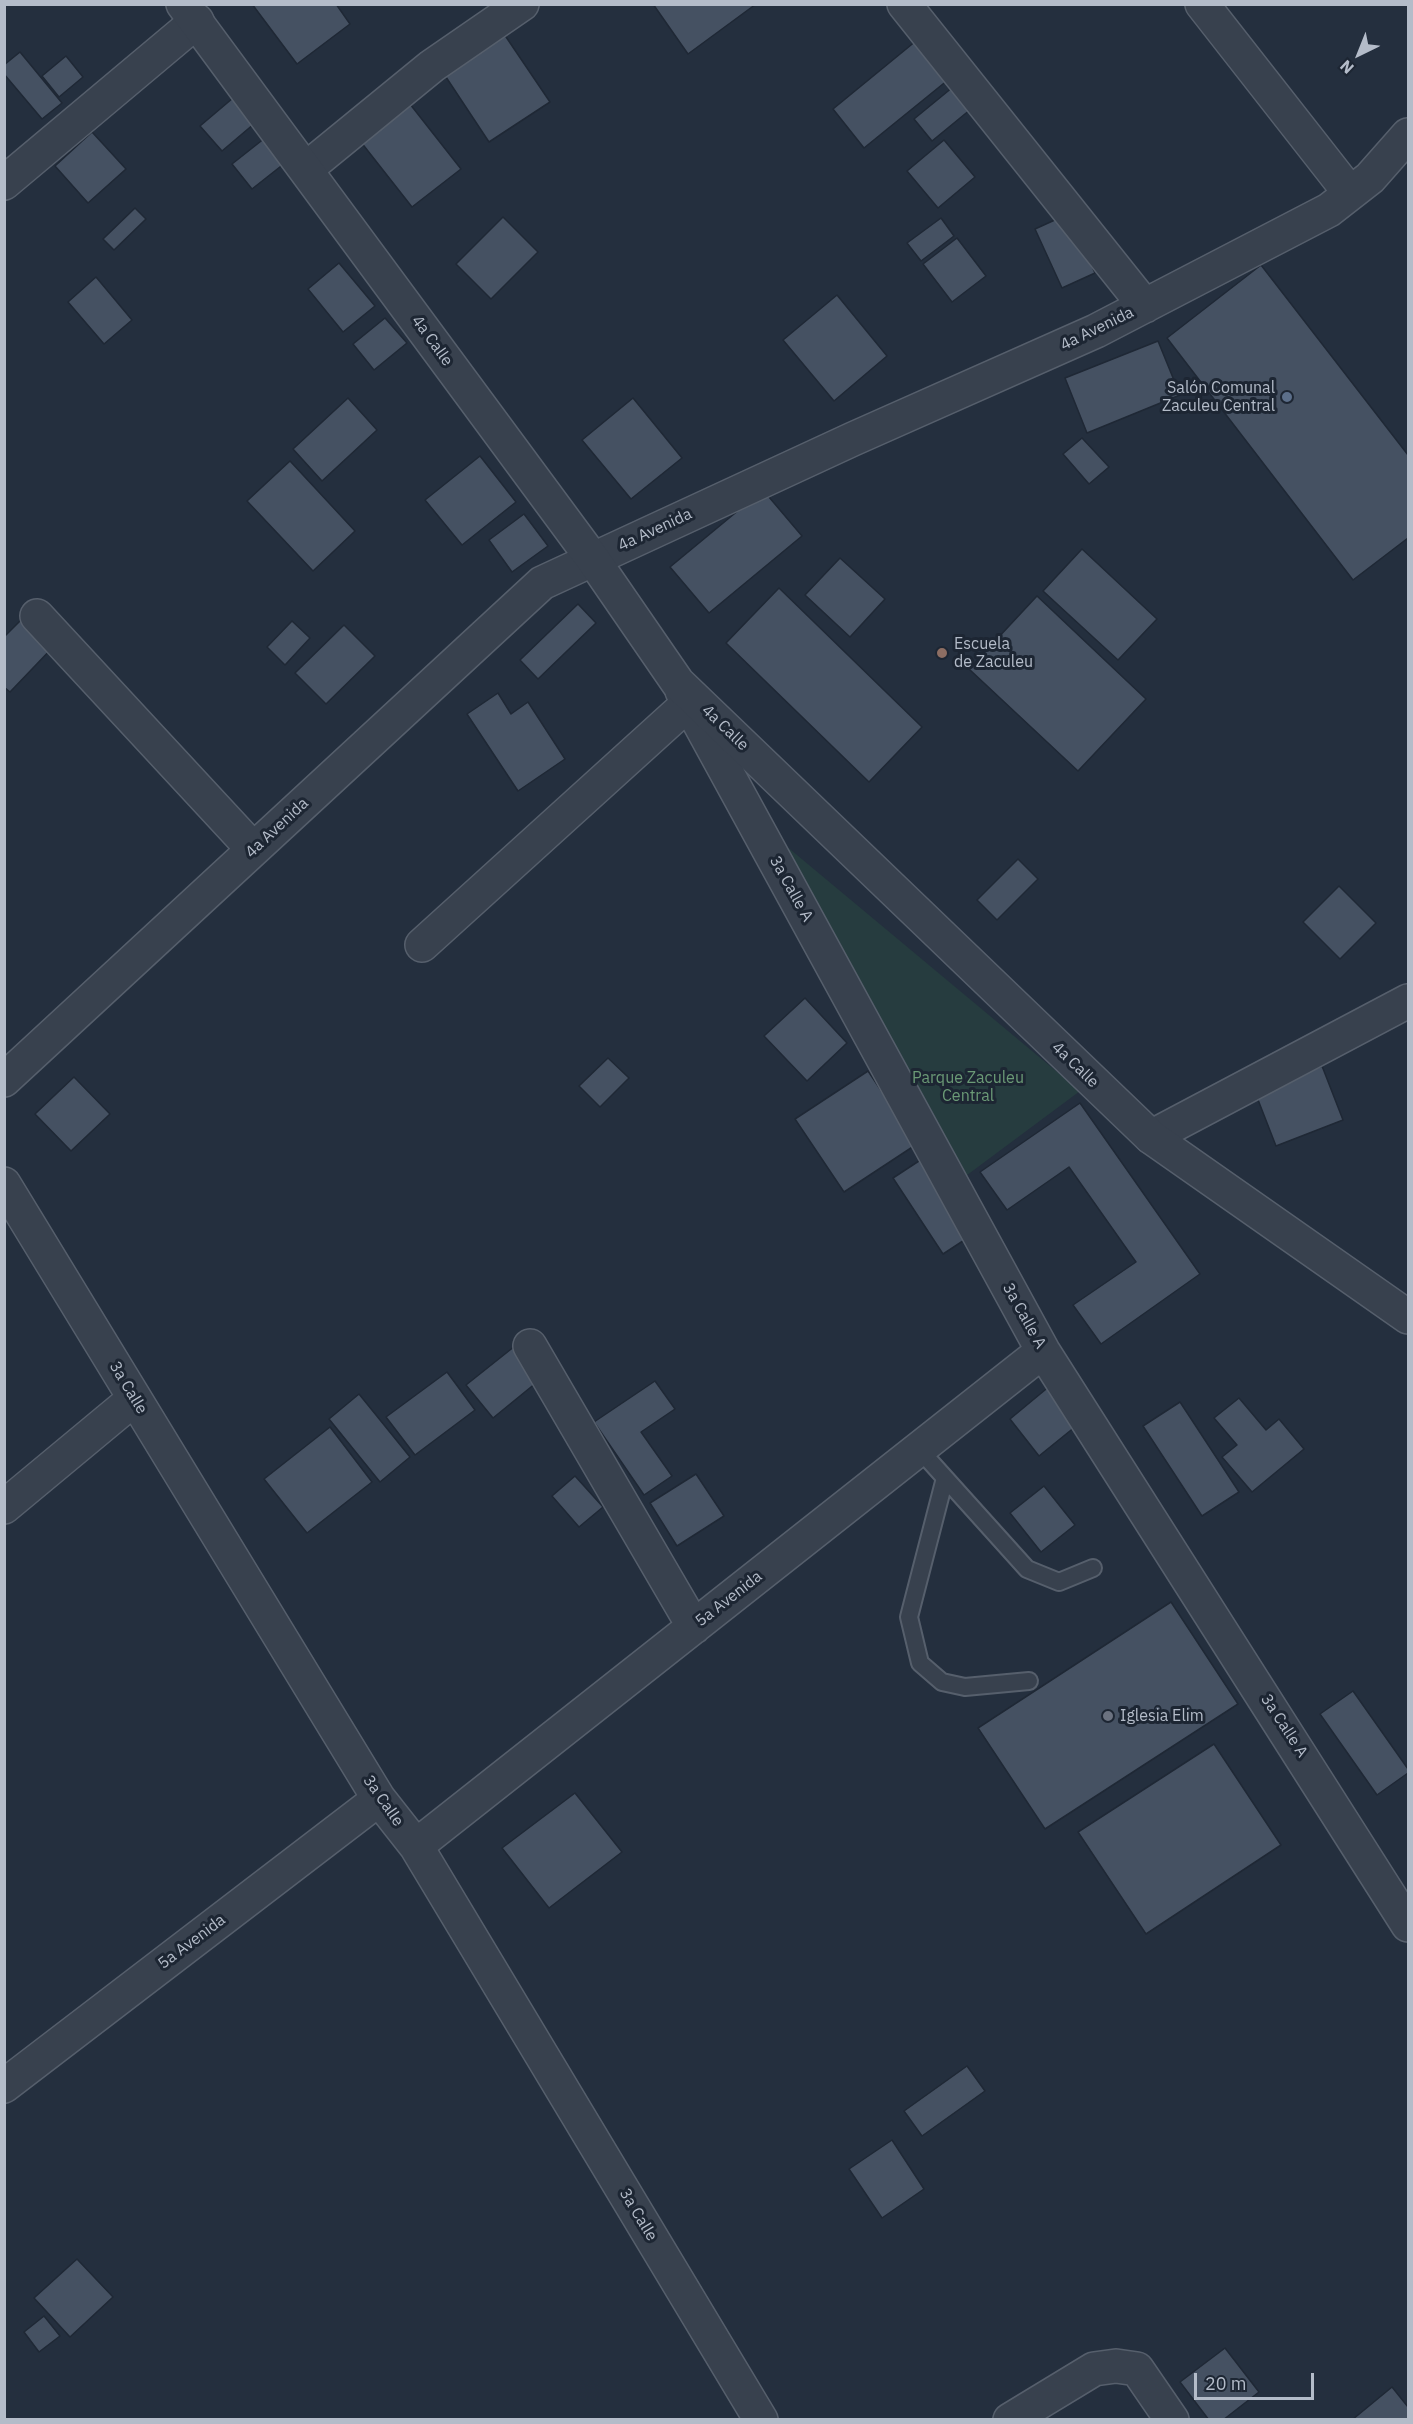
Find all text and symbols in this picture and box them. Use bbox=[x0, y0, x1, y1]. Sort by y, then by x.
north arrow bbox=[1329, 24, 1389, 84]
text: N bbox=[1336, 56, 1358, 78]
street label: 4a Avenida bbox=[1057, 303, 1137, 355]
street label: 4a Calle bbox=[407, 312, 457, 370]
place label: Salón Comunal Zaculeu Central bbox=[1162, 378, 1275, 416]
marker: Salón Comunal Zaculeu Central bbox=[1280, 390, 1294, 404]
street label: 4a Avenida bbox=[615, 505, 695, 555]
place label: Escuela de Zaculeu bbox=[954, 634, 1033, 672]
marker: Escuela de Zaculeu bbox=[935, 646, 949, 660]
street label: 4a Calle bbox=[698, 701, 752, 755]
street label: 4a Avenida bbox=[241, 794, 313, 862]
street label: 3a Calle A bbox=[765, 853, 817, 925]
street label: 4a Calle bbox=[1048, 1038, 1102, 1092]
park label: Parque Zaculeu Central bbox=[912, 1068, 1024, 1106]
street label: 3a Calle A bbox=[998, 1280, 1050, 1352]
street label: 3a Calle bbox=[105, 1358, 151, 1418]
street label: 5a Avenida bbox=[692, 1567, 766, 1631]
street label: 3a Calle A bbox=[1256, 1691, 1312, 1761]
place label: Iglesia Elim bbox=[1120, 1706, 1204, 1726]
marker: Iglesia Elim bbox=[1101, 1709, 1115, 1723]
street label: 3a Calle bbox=[359, 1772, 407, 1830]
street label: 5a Avenida bbox=[155, 1910, 229, 1974]
street label: 3a Calle bbox=[615, 2185, 661, 2245]
scale bar bbox=[1197, 2361, 1317, 2399]
text: 20 m bbox=[1205, 2372, 1247, 2395]

